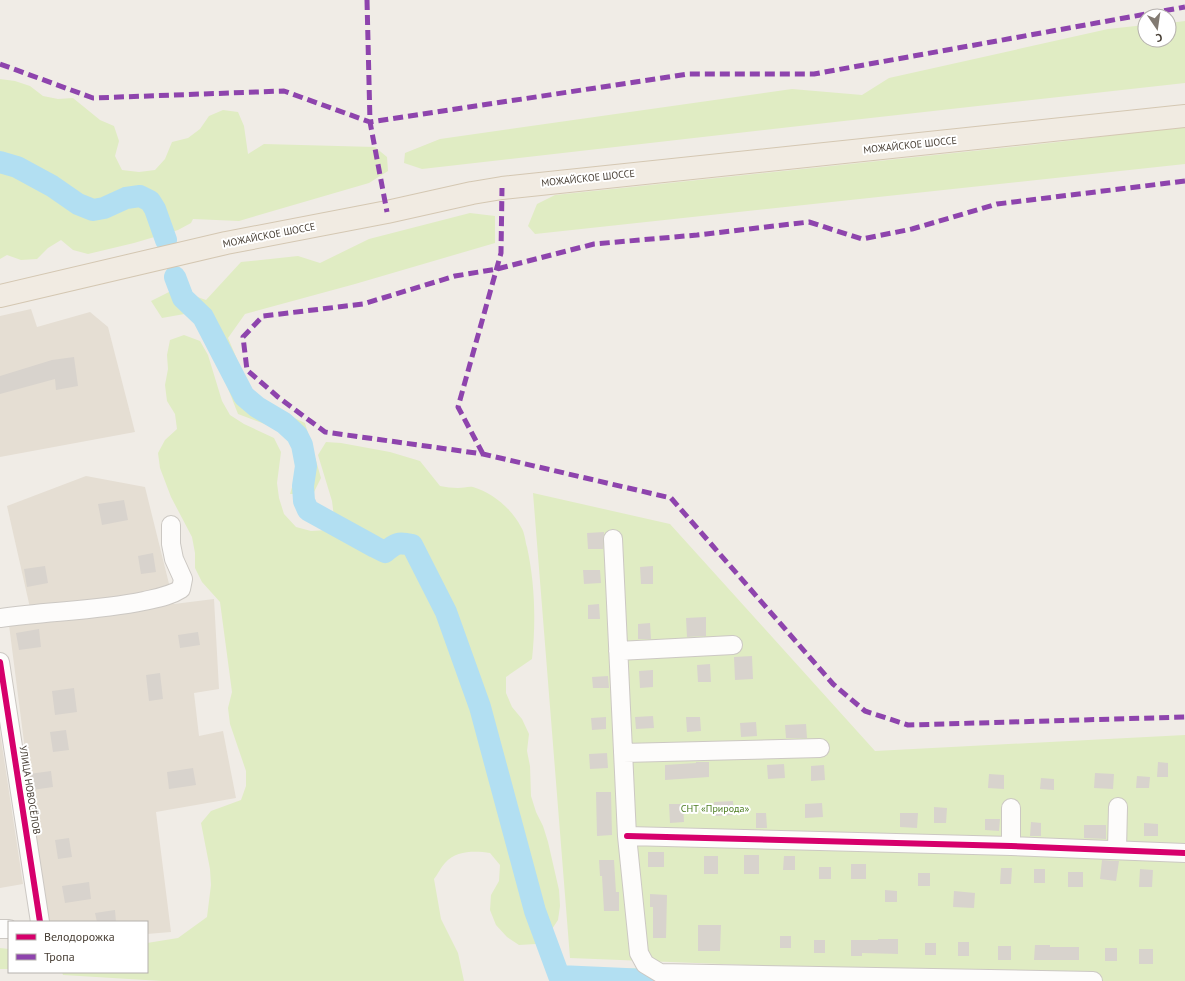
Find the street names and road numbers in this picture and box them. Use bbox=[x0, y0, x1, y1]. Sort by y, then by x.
street label: МОЖАЙСКОЕ ШОССЕ bbox=[863, 134, 957, 156]
street label: МОЖАЙСКОЕ ШОССЕ bbox=[541, 167, 635, 189]
street label: МОЖАЙСКОЕ ШОССЕ bbox=[222, 220, 316, 250]
street label: УЛИЦА НОВОСЁЛОВ bbox=[17, 745, 43, 835]

